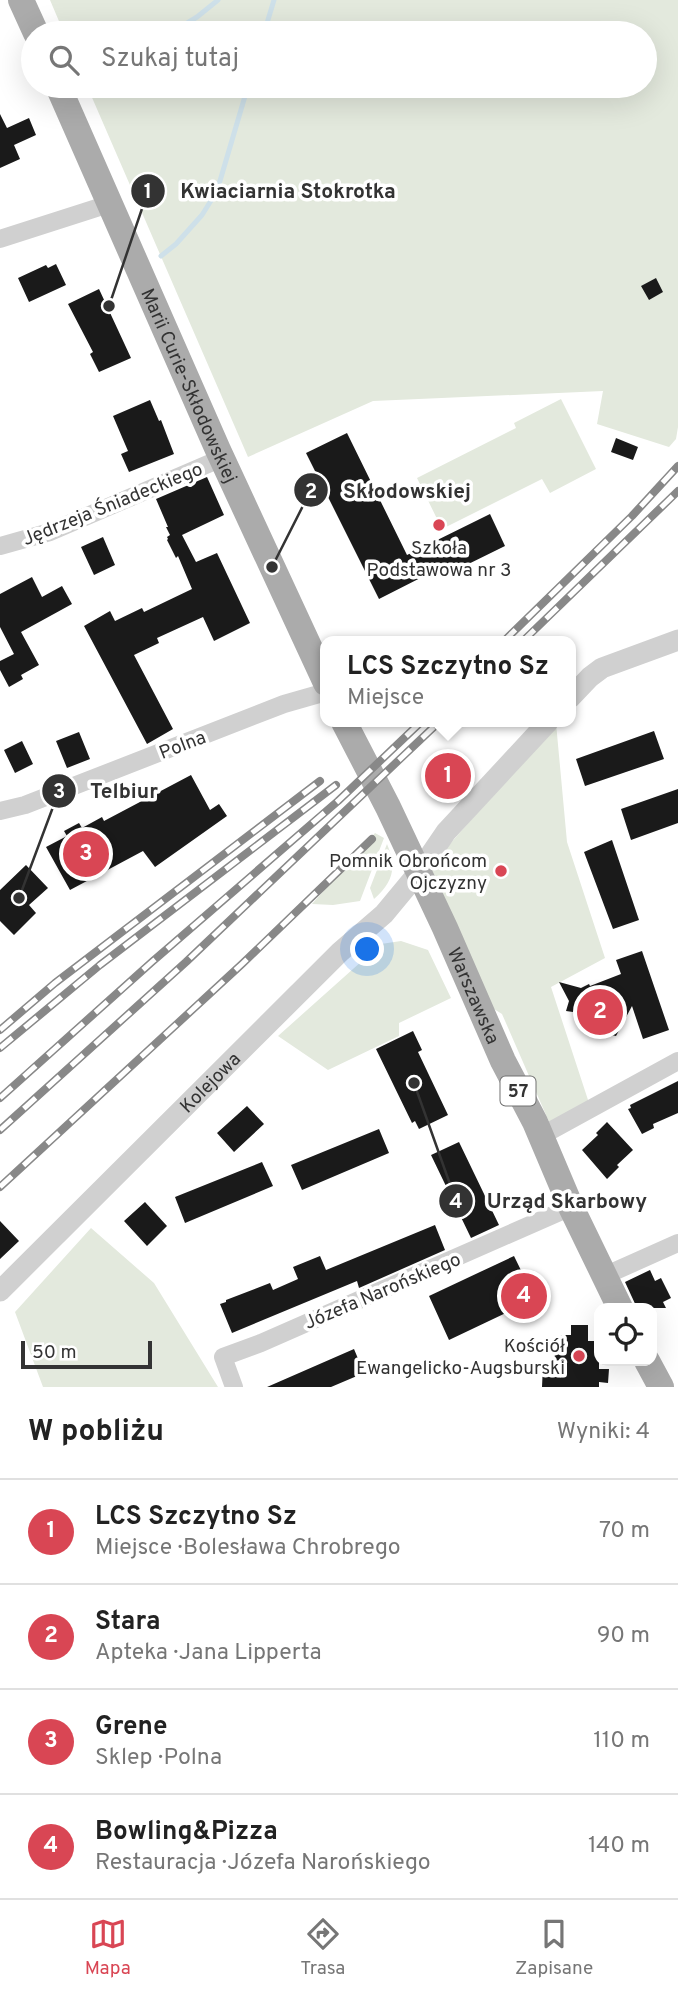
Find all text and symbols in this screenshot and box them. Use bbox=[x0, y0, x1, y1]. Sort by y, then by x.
search box bbox=[21, 21, 657, 98]
icon: search bbox=[45, 41, 83, 79]
text: Szukaj tutaj bbox=[101, 43, 239, 76]
callout: Kwiaciarnia Stokrotka bbox=[131, 170, 409, 212]
text: 1 bbox=[144, 179, 152, 206]
text: Kwiaciarnia Stokrotka bbox=[180, 179, 396, 206]
street label: Marii Curie-Skłodowskiej bbox=[134, 285, 242, 487]
street label: Jędrzeja Śniadeckiego bbox=[19, 457, 206, 552]
callout: Skłodowskiej bbox=[294, 469, 485, 511]
text: 2 bbox=[305, 479, 317, 506]
text: Skłodowskiej bbox=[343, 479, 471, 506]
marker: Szkoła Podstawowa nr 3 bbox=[431, 517, 447, 533]
place label: Szkoła Podstawowa nr 3 bbox=[366, 537, 512, 583]
popup bbox=[320, 636, 576, 727]
text: LCS Szczytno Sz bbox=[347, 651, 549, 684]
text: Miejsce bbox=[347, 684, 424, 713]
street label: Polna bbox=[156, 726, 210, 766]
pin: 1 bbox=[425, 750, 471, 802]
callout: Telbiur bbox=[41, 770, 172, 812]
text: 3 bbox=[53, 779, 65, 806]
text: Telbiur bbox=[90, 779, 158, 806]
pin: 3 bbox=[63, 828, 109, 880]
place label: Pomnik Obrońcom Ojczyzny bbox=[329, 850, 487, 896]
marker: Pomnik Obrońcom Ojczyzny bbox=[493, 863, 509, 879]
your location bbox=[350, 932, 384, 966]
street label: Warszawska bbox=[441, 944, 504, 1048]
pin: 2 bbox=[577, 986, 623, 1038]
street label: Kolejowa bbox=[175, 1048, 247, 1119]
road number: 57 bbox=[500, 1076, 536, 1106]
callout: Urząd Skarbowy bbox=[438, 1180, 662, 1222]
text: 4 bbox=[449, 1189, 463, 1216]
text: Urząd Skarbowy bbox=[487, 1189, 647, 1216]
street label: Józefa Narońskiego bbox=[301, 1248, 465, 1336]
pin: 4 bbox=[501, 1270, 547, 1322]
map controls bbox=[594, 1303, 657, 1366]
button: locate bbox=[594, 1303, 657, 1366]
place label: Kościół Ewangelicko-Augsburski bbox=[356, 1335, 565, 1381]
scale bar bbox=[21, 1338, 152, 1370]
text: 50 m bbox=[32, 1341, 77, 1365]
marker: Kościół Ewangelicko-Augsburski bbox=[571, 1348, 587, 1364]
text: W pobliżu bbox=[28, 1414, 164, 1451]
text: Wyniki: 4 bbox=[557, 1418, 650, 1447]
text: LCS Szczytno Sz bbox=[95, 1501, 297, 1534]
text: 1 bbox=[46, 1517, 56, 1546]
text: 70 m bbox=[599, 1517, 650, 1546]
text: Miejsce · Bolesława Chrobrego bbox=[95, 1534, 401, 1563]
text: Stara bbox=[95, 1606, 160, 1639]
text: 2 bbox=[44, 1622, 58, 1651]
text: 90 m bbox=[597, 1622, 650, 1651]
text: Apteka · Jana Lipperta bbox=[95, 1639, 322, 1668]
text: Grene bbox=[95, 1711, 167, 1744]
text: 3 bbox=[44, 1727, 58, 1756]
text: 110 m bbox=[593, 1727, 650, 1756]
text: Sklep · Polna bbox=[95, 1744, 222, 1773]
text: Bowling&Pizza bbox=[95, 1816, 278, 1849]
text: 4 bbox=[44, 1832, 58, 1861]
text: 140 m bbox=[588, 1832, 650, 1861]
text: Restauracja · Józefa Narońskiego bbox=[95, 1849, 431, 1878]
tab: Mapa bbox=[85, 1915, 131, 1981]
tab: Trasa bbox=[300, 1915, 345, 1981]
tab: Zapisane bbox=[515, 1915, 593, 1981]

